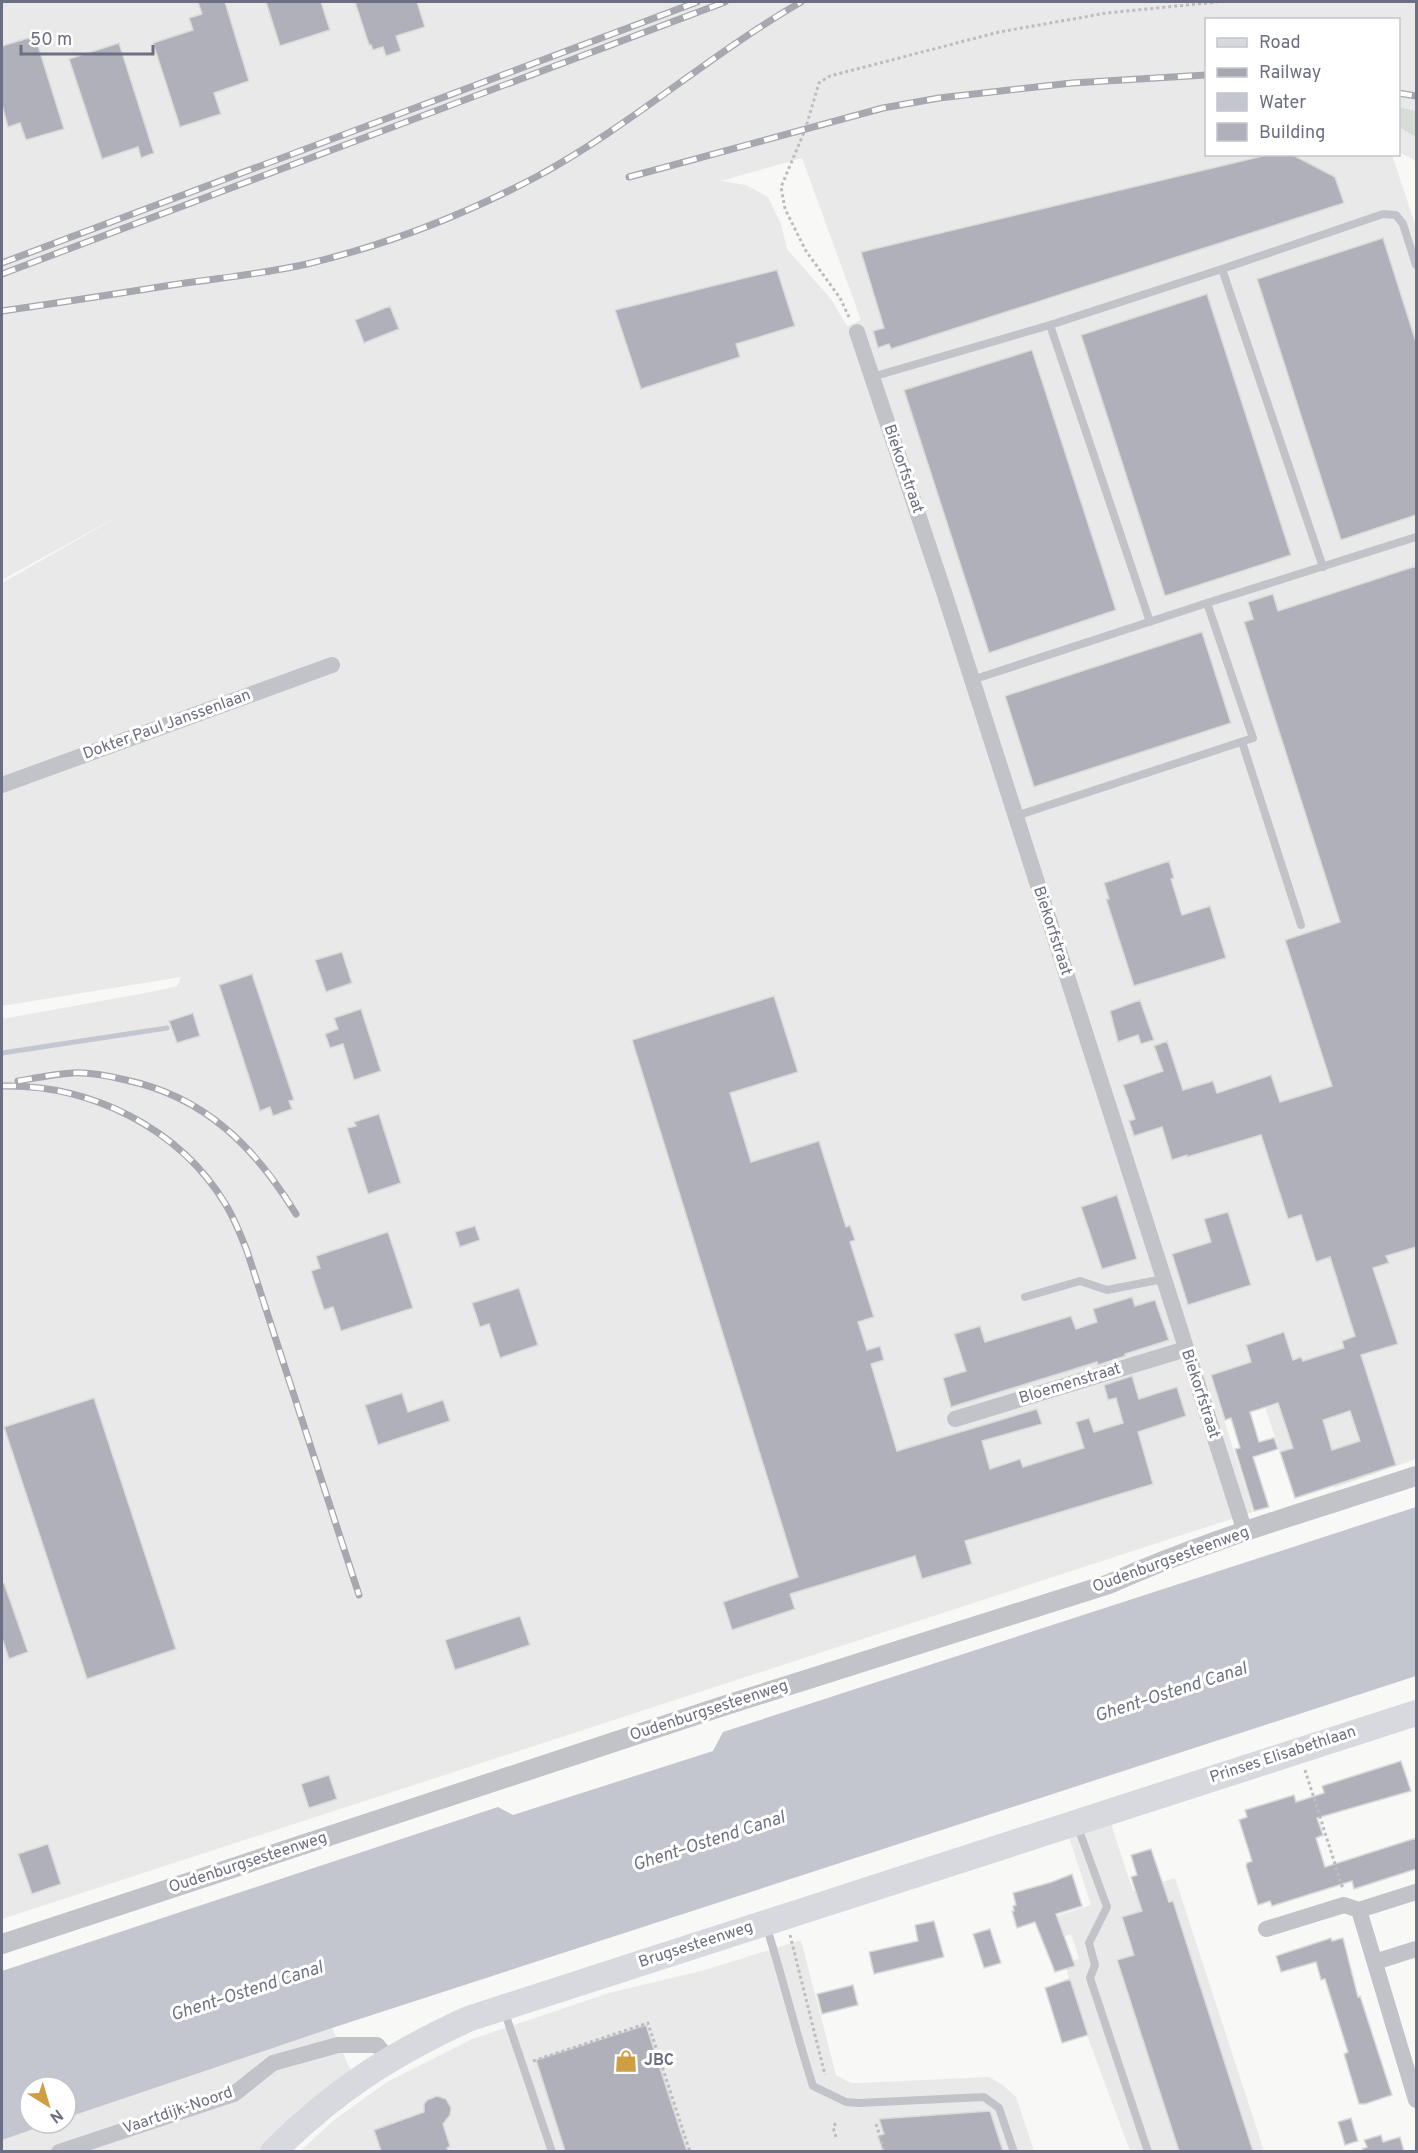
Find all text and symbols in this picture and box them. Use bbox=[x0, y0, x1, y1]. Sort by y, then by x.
scale bar bbox=[21, 18, 153, 56]
legend bbox=[1205, 18, 1400, 156]
text: 50 m bbox=[30, 29, 72, 52]
text: Road bbox=[1259, 32, 1301, 55]
text: Railway bbox=[1259, 62, 1321, 85]
text: Water bbox=[1259, 92, 1306, 115]
text: Building bbox=[1259, 122, 1325, 145]
street label: Biekorfstraat bbox=[878, 422, 928, 516]
street label: Dokter Paul Janssenlaan bbox=[80, 685, 254, 765]
street label: Biekorfstraat bbox=[1028, 884, 1076, 978]
street label: Biekorfstraat bbox=[1176, 1347, 1224, 1441]
street label: Bloemenstraat bbox=[1017, 1359, 1123, 1409]
street label: Oudenburgsesteenweg bbox=[1090, 1522, 1252, 1598]
water label: Ghent–Ostend Canal bbox=[1092, 1657, 1251, 1728]
street label: Oudenburgsesteenweg bbox=[627, 1676, 791, 1746]
street label: Prinses Elisabethlaan bbox=[1207, 1722, 1359, 1788]
water label: Ghent–Ostend Canal bbox=[630, 1806, 789, 1877]
street label: Oudenburgsesteenweg bbox=[166, 1828, 330, 1898]
street label: Brugsesteenweg bbox=[636, 1917, 756, 1973]
water label: Ghent–Ostend Canal bbox=[168, 1956, 327, 2027]
shop icon: JBC bbox=[613, 2048, 639, 2074]
place label: JBC bbox=[644, 2051, 674, 2071]
north arrow bbox=[18, 2075, 78, 2135]
street label: Vaartdijk-Noord bbox=[120, 2083, 236, 2139]
text: N bbox=[45, 2104, 66, 2127]

